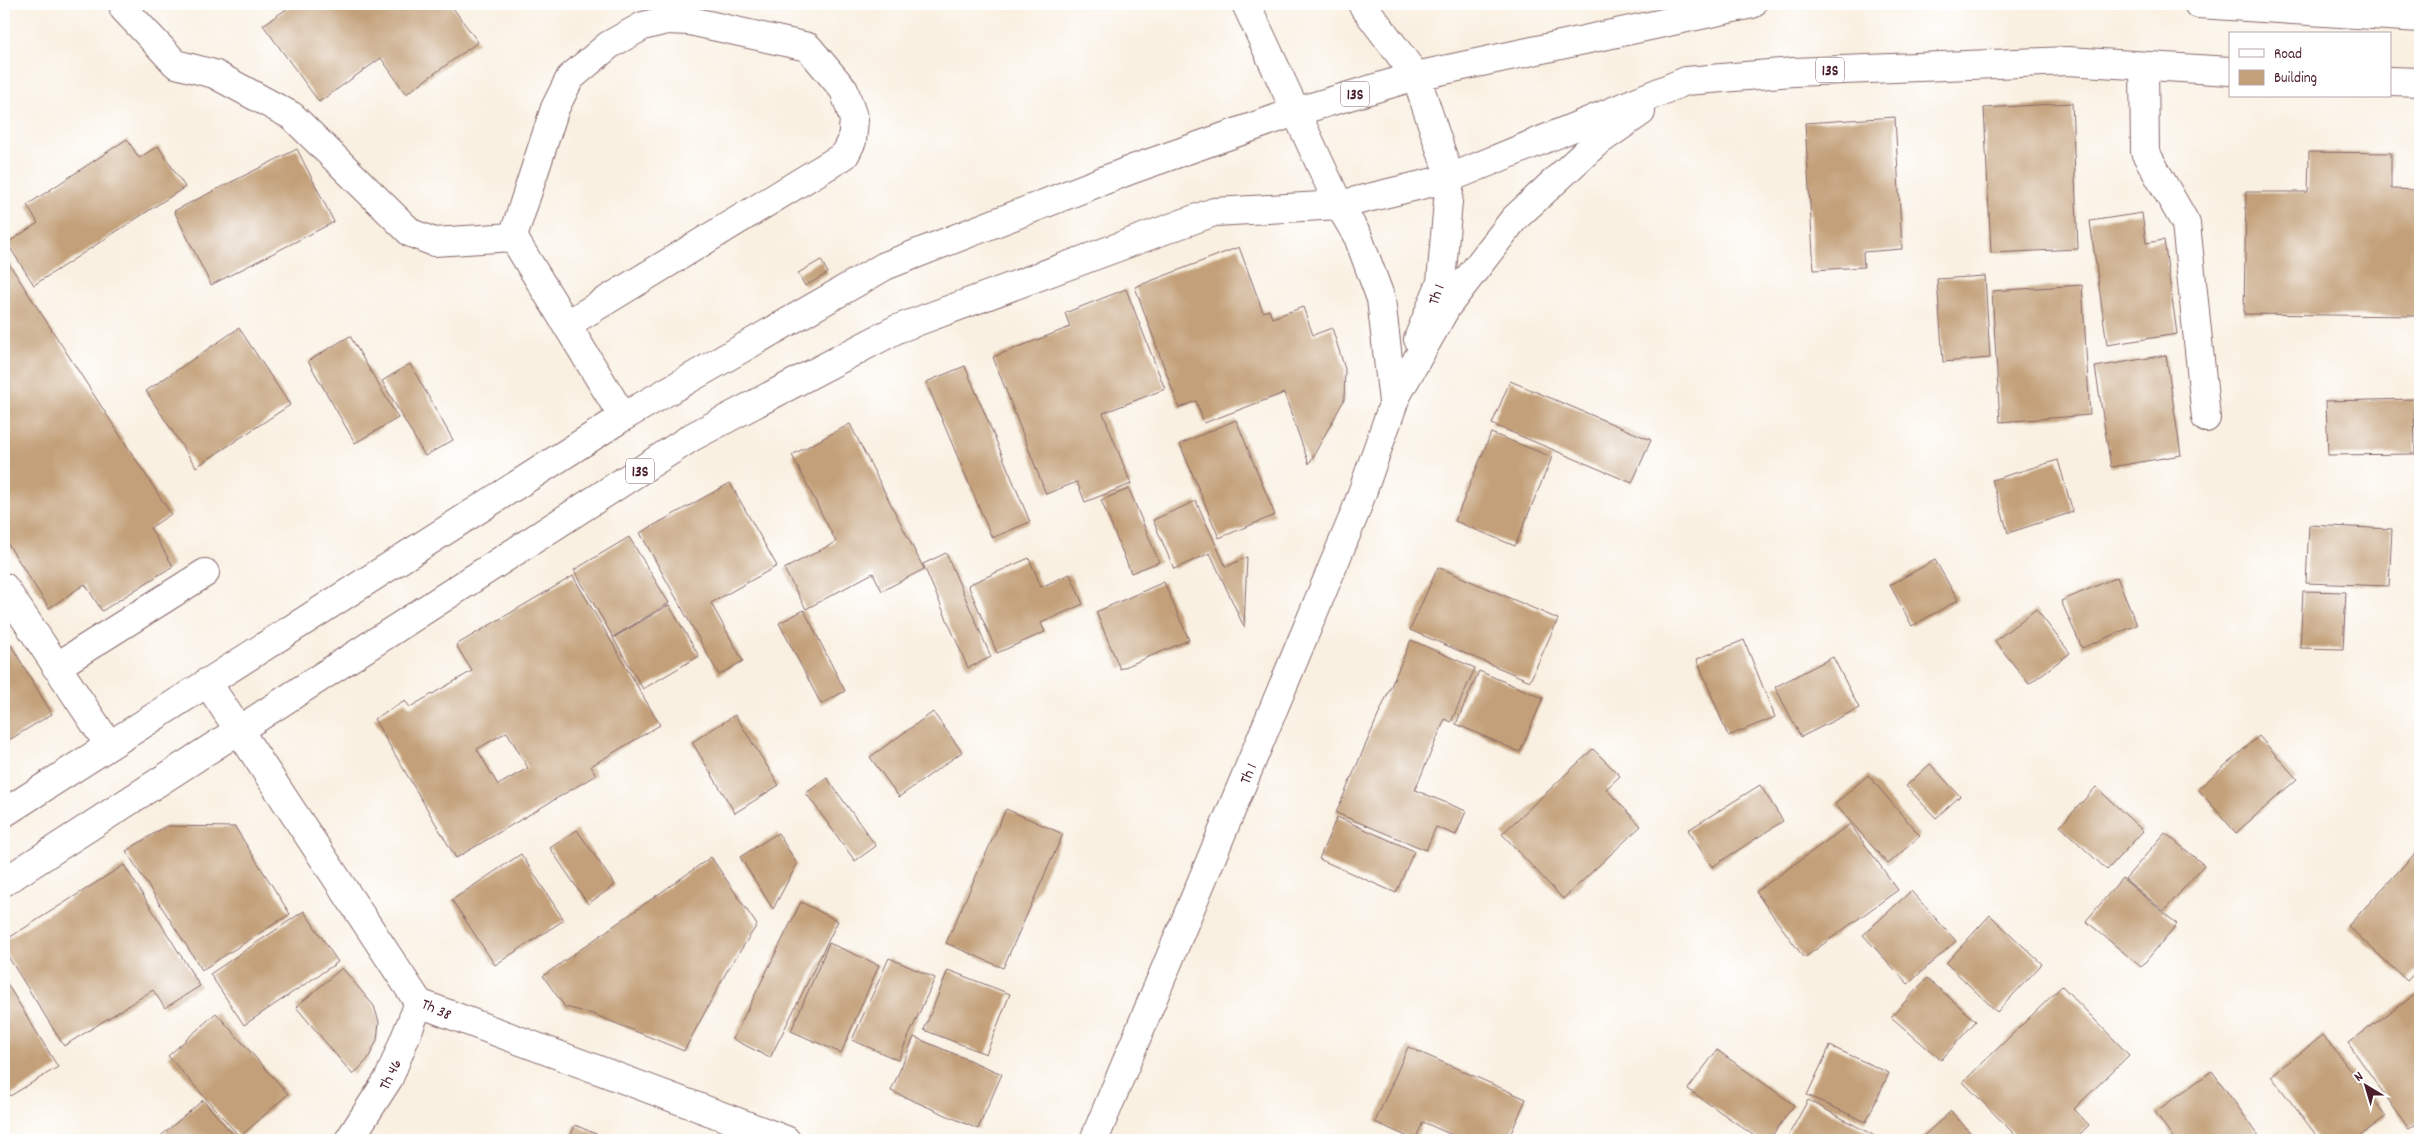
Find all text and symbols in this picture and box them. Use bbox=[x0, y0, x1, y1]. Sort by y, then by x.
legend bbox=[2229, 32, 2392, 98]
text: Road bbox=[2274, 44, 2302, 66]
road number: 13S bbox=[1816, 58, 1844, 82]
text: Building bbox=[2274, 68, 2317, 90]
road number: 13S bbox=[1341, 82, 1369, 106]
street label: Th 1 bbox=[1423, 281, 1452, 308]
road number: 13S bbox=[626, 458, 654, 484]
street label: Th 1 bbox=[1235, 760, 1264, 788]
street label: Th 38 bbox=[417, 993, 455, 1027]
street label: Th 46 bbox=[374, 1056, 409, 1094]
north arrow bbox=[2342, 1062, 2392, 1112]
text: N bbox=[2350, 1067, 2368, 1087]

